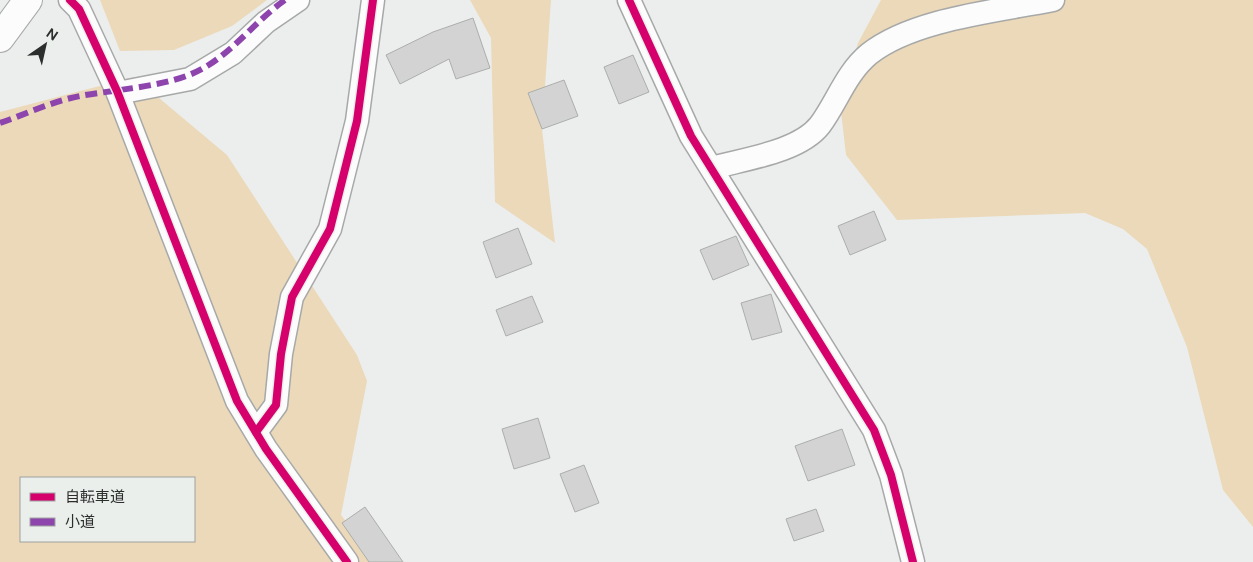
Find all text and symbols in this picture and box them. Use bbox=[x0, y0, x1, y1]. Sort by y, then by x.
north arrow bbox=[20, 20, 70, 70]
text: N bbox=[43, 24, 62, 45]
legend bbox=[20, 477, 195, 542]
text: 自転車道 bbox=[65, 487, 125, 507]
text: 小道 bbox=[65, 512, 95, 532]

